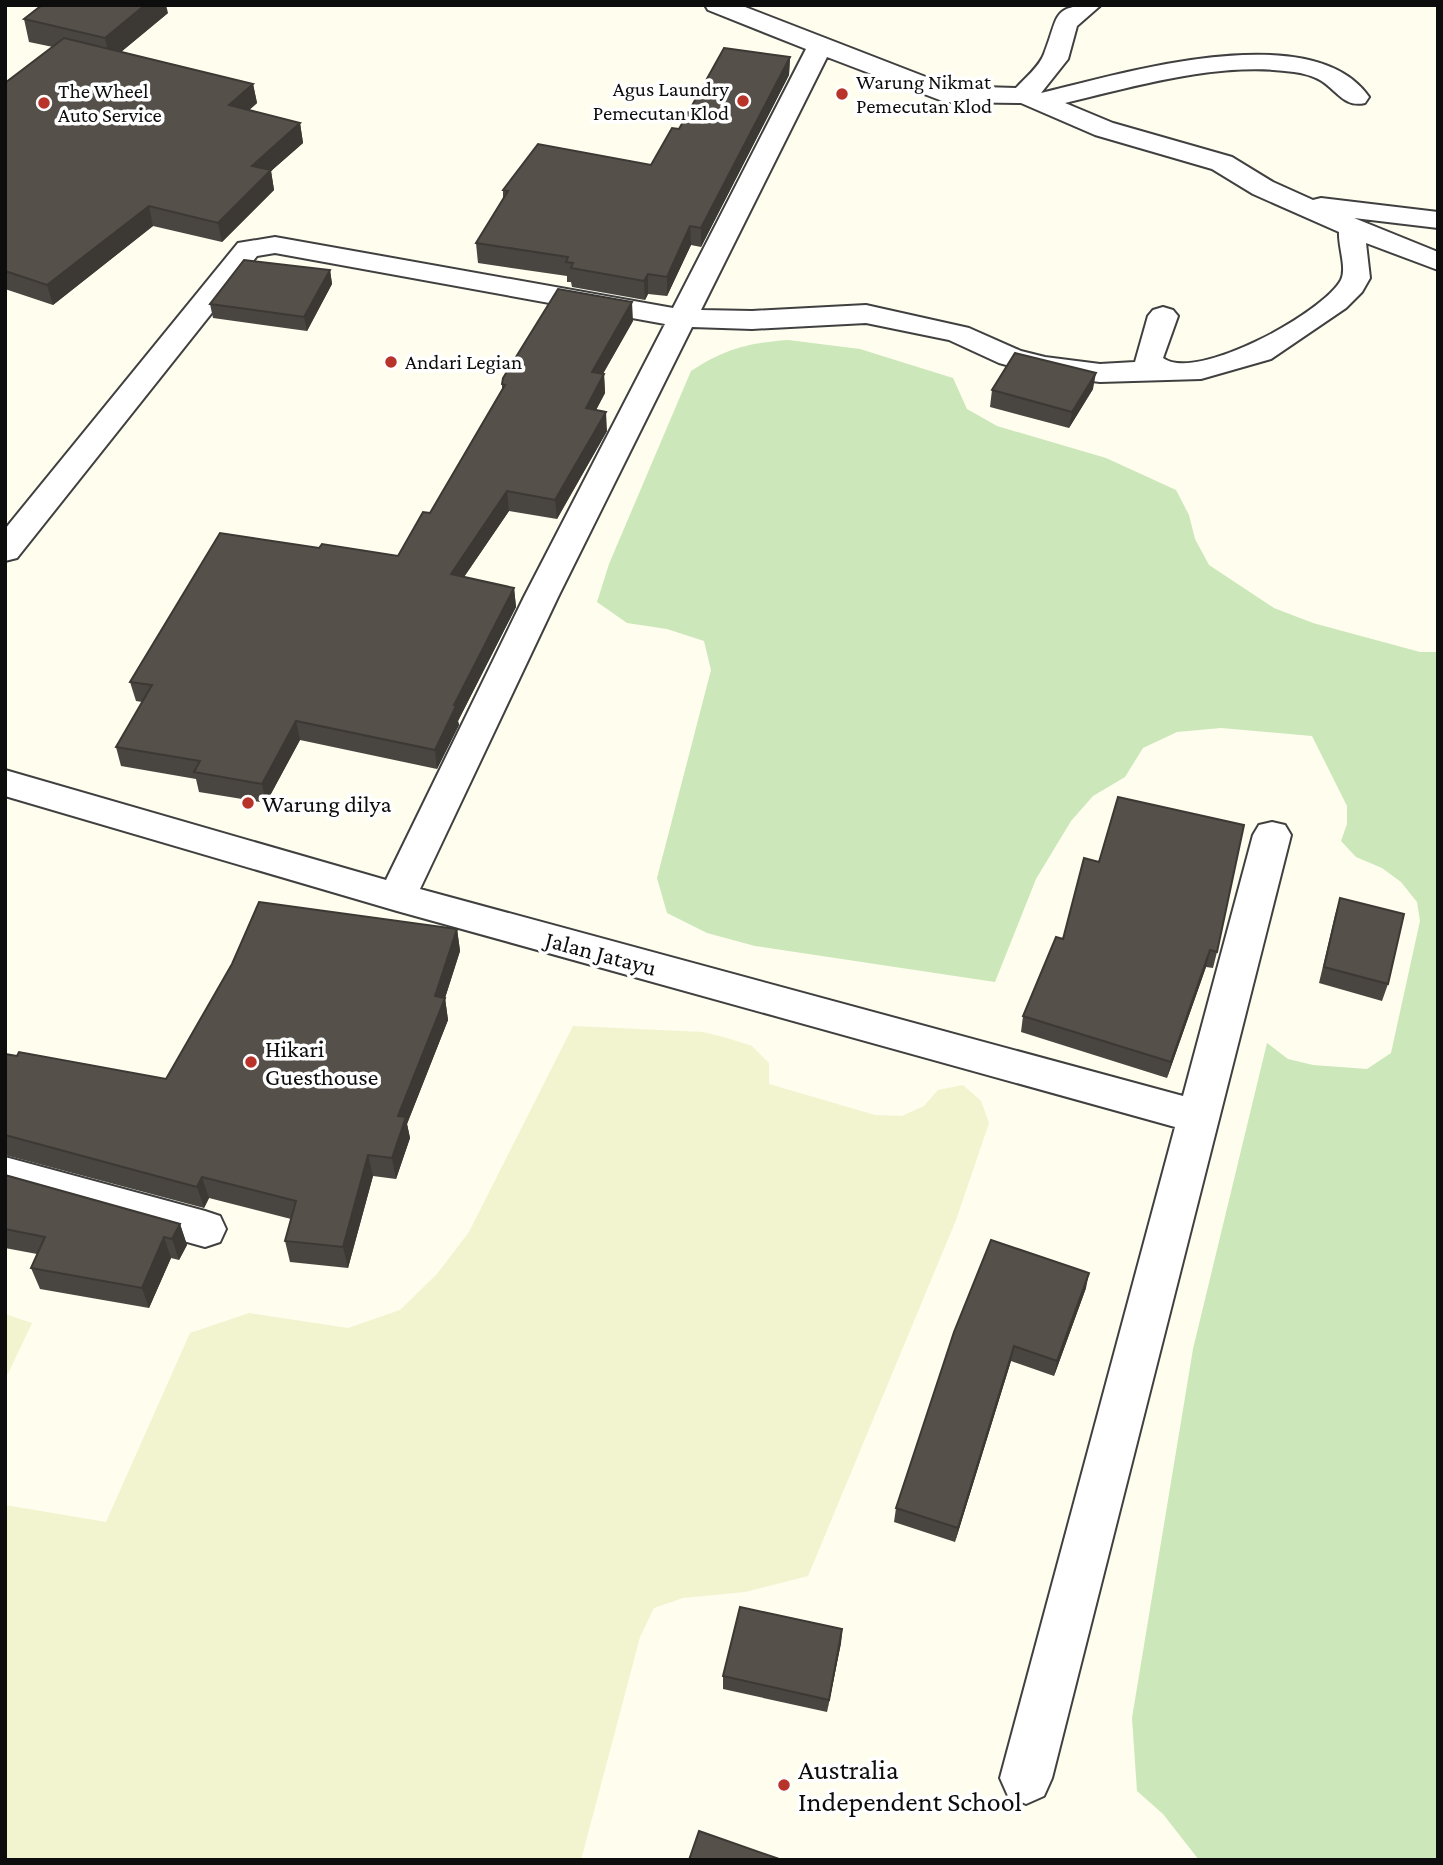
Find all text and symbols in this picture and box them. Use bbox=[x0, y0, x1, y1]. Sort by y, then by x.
place label: Warung Nikmat Pemecutan Klod bbox=[856, 70, 992, 118]
place label: Agus Laundry Pemecutan Klod bbox=[593, 77, 729, 125]
place label: The Wheel Auto Service bbox=[58, 79, 162, 127]
marker: Warung Nikmat Pemecutan Klod bbox=[834, 86, 850, 102]
marker: Agus Laundry Pemecutan Klod bbox=[735, 93, 751, 109]
marker: The Wheel Auto Service bbox=[36, 95, 52, 111]
place label: Andari Legian bbox=[405, 350, 522, 374]
marker: Andari Legian bbox=[383, 354, 399, 370]
place label: Warung dilya bbox=[262, 790, 392, 817]
marker: Warung dilya bbox=[240, 795, 256, 811]
street label: Jalan Jatayu bbox=[541, 925, 660, 981]
place label: Hikari Guesthouse bbox=[265, 1035, 378, 1090]
marker: Hikari Guesthouse bbox=[243, 1054, 259, 1070]
place label: Australia Independent School bbox=[798, 1754, 1022, 1817]
marker: Australia Independent School bbox=[776, 1777, 792, 1793]

